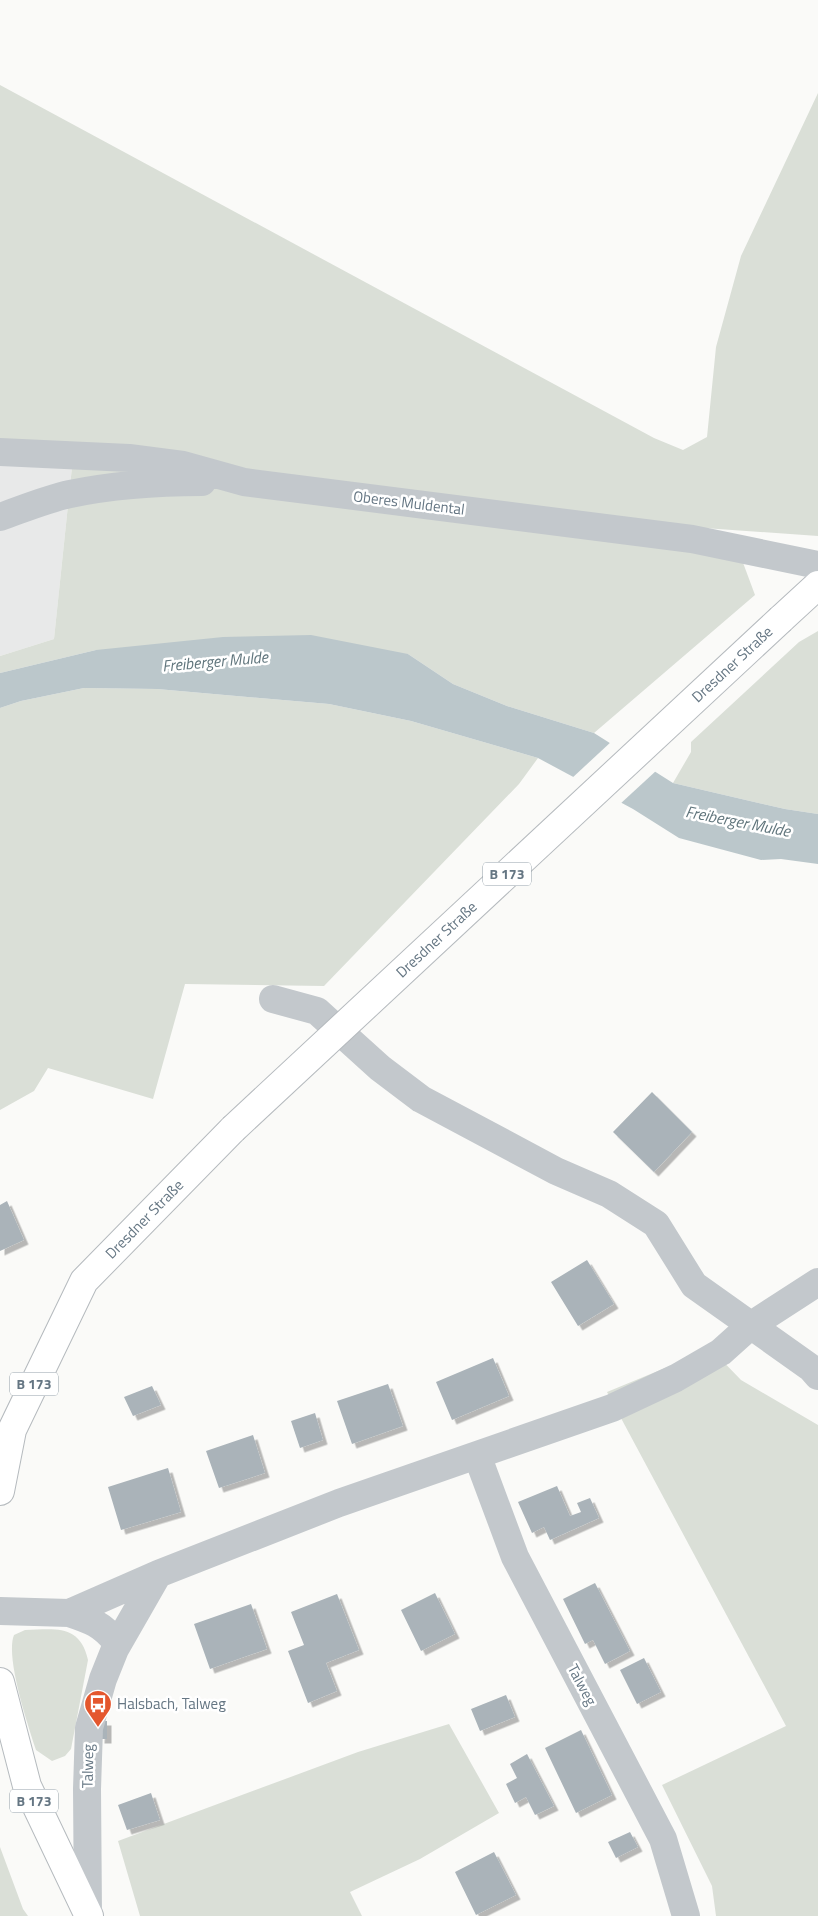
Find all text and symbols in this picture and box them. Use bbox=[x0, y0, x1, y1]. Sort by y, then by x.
street label: Oberes Muldental bbox=[352, 484, 466, 521]
street label: Dresdner Straße bbox=[686, 620, 778, 708]
water label: Freiberger Mulde bbox=[161, 644, 271, 678]
water label: Freiberger Mulde bbox=[684, 799, 794, 843]
road number: B 173 bbox=[483, 862, 531, 886]
street label: Dresdner Straße bbox=[390, 896, 482, 983]
street label: Dresdner Straße bbox=[100, 1174, 189, 1264]
road number: B 173 bbox=[10, 1372, 58, 1396]
street label: Talweg bbox=[562, 1660, 603, 1710]
bus stop icon: Halsbach, Talweg bbox=[83, 1689, 113, 1728]
place label: Halsbach, Talweg bbox=[117, 1692, 226, 1715]
street label: Talweg bbox=[76, 1743, 99, 1788]
road number: B 173 bbox=[10, 1790, 58, 1812]

